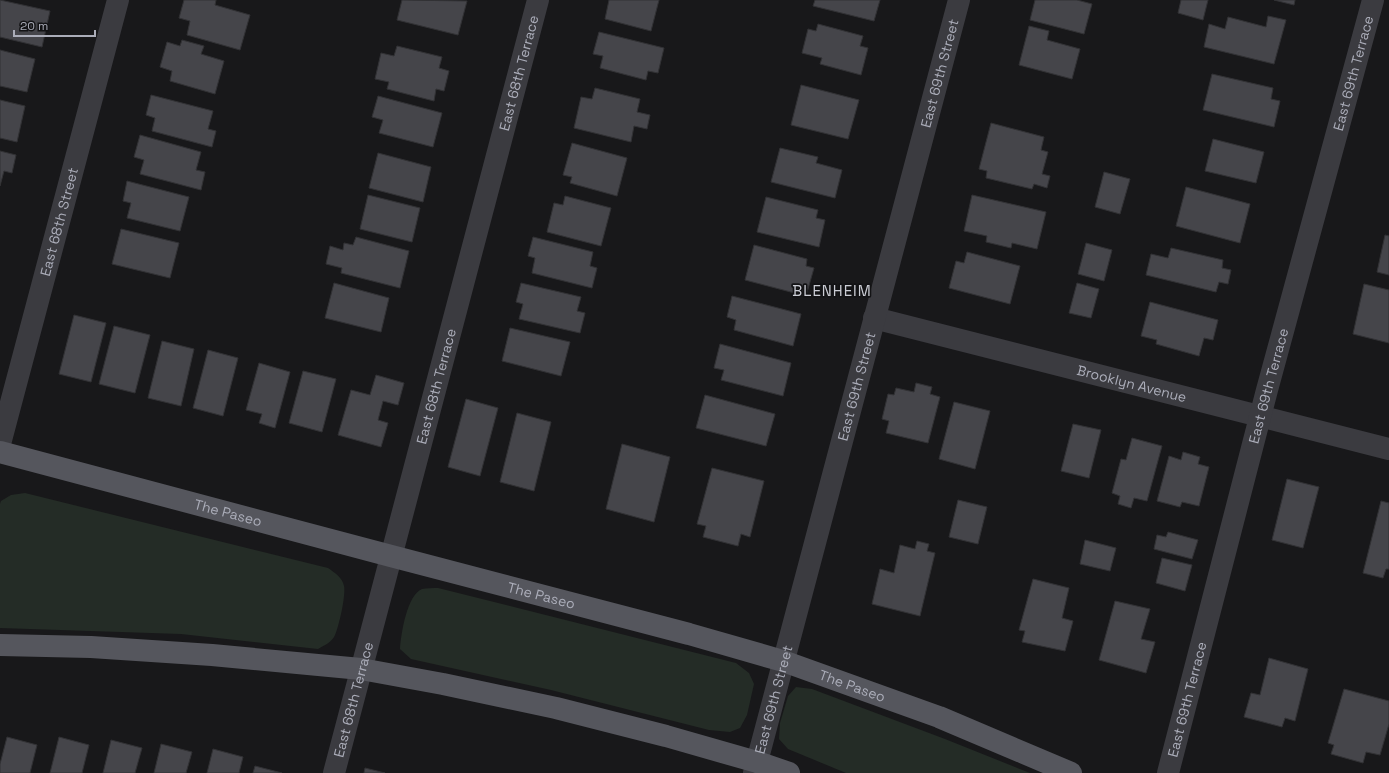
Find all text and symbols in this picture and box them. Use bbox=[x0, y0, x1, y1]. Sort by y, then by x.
scale bar bbox=[14, 12, 95, 38]
street label: East 68th Terrace bbox=[495, 13, 543, 133]
street label: East 69th Terrace bbox=[1329, 13, 1377, 133]
street label: East 69th Street bbox=[917, 17, 963, 130]
text: 20 m bbox=[20, 18, 48, 34]
street label: East 68th Street bbox=[36, 165, 82, 278]
district label: BLENHEIM bbox=[792, 281, 872, 300]
street label: East 69th Terrace bbox=[1245, 326, 1292, 445]
street label: East 68th Terrace bbox=[412, 327, 460, 446]
street label: East 69th Street bbox=[834, 330, 880, 443]
street label: Brooklyn Avenue bbox=[1075, 361, 1189, 406]
street label: The Paseo bbox=[192, 495, 264, 530]
street label: The Paseo bbox=[506, 578, 577, 613]
street label: East 68th Terrace bbox=[330, 640, 377, 759]
street label: East 69th Terrace bbox=[1163, 640, 1211, 759]
street label: East 69th Street bbox=[750, 643, 797, 756]
street label: The Paseo bbox=[817, 666, 888, 706]

